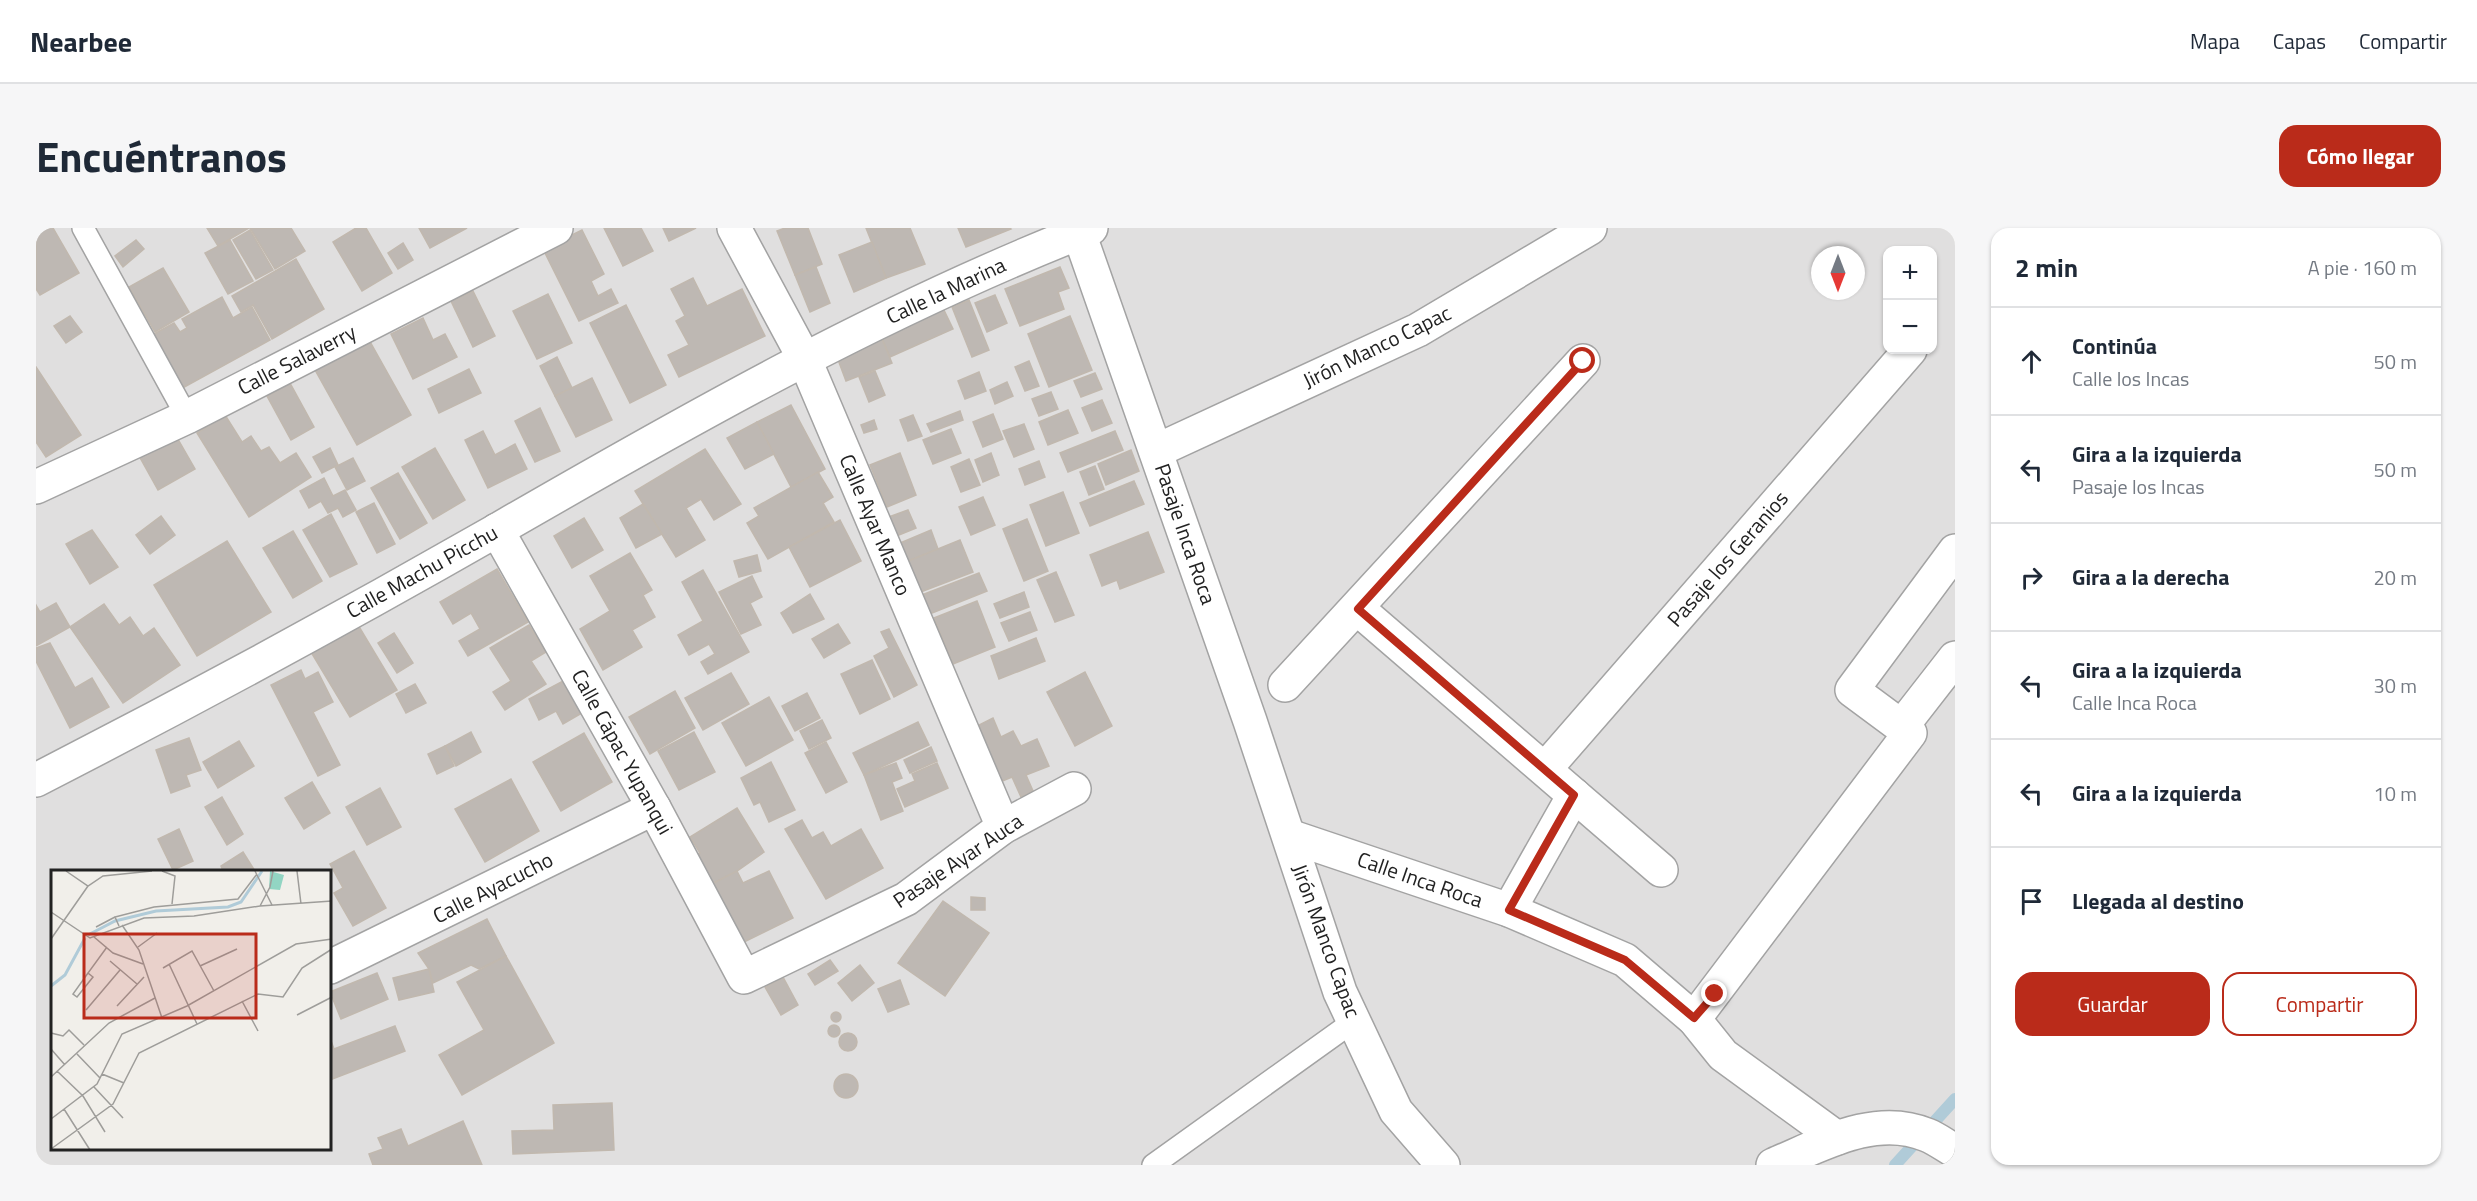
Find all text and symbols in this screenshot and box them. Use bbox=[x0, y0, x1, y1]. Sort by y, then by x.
text: Nearbee bbox=[30, 20, 132, 63]
text: Mapa bbox=[2190, 25, 2240, 57]
text: Capas bbox=[2273, 25, 2326, 57]
text: Compartir bbox=[2359, 25, 2447, 57]
text: Encuéntranos bbox=[36, 124, 287, 188]
button: Cómo llegar bbox=[2279, 125, 2441, 187]
north arrow bbox=[1811, 246, 1865, 300]
map controls bbox=[1883, 246, 1937, 354]
button: + bbox=[1883, 246, 1937, 300]
street label: Calle la Marina bbox=[881, 248, 1011, 332]
text: 2 min bbox=[2015, 248, 2078, 287]
text: A pie · 160 m bbox=[2308, 252, 2417, 283]
street label: Jirón Manco Capac bbox=[1297, 296, 1456, 396]
button: − bbox=[1883, 300, 1937, 354]
street label: Calle Salaverry bbox=[232, 316, 361, 403]
text: Continúa bbox=[2072, 329, 2157, 363]
icon: ahead bbox=[2015, 345, 2048, 378]
text: 50 m bbox=[2373, 346, 2417, 377]
route start bbox=[1569, 347, 1595, 373]
text: Calle los Incas bbox=[2072, 363, 2189, 394]
text: Gira a la izquierda bbox=[2072, 437, 2242, 471]
street label: Calle Ayar Manco bbox=[832, 449, 920, 600]
icon: left bbox=[2015, 453, 2048, 486]
text: 50 m bbox=[2373, 454, 2417, 485]
street label: Pasaje Inca Roca bbox=[1147, 459, 1225, 609]
text: Pasaje los Incas bbox=[2072, 471, 2205, 502]
street label: Pasaje los Geranios bbox=[1659, 483, 1796, 634]
street label: Calle Machu Picchu bbox=[340, 516, 503, 626]
text: Gira a la derecha bbox=[2072, 560, 2229, 594]
icon: right bbox=[2015, 561, 2048, 594]
text: 20 m bbox=[2373, 562, 2417, 593]
text: Gira a la izquierda bbox=[2072, 653, 2242, 687]
street label: Calle Cápac Yupanqui bbox=[564, 663, 682, 840]
icon: left bbox=[2015, 669, 2048, 702]
text: 30 m bbox=[2373, 670, 2417, 701]
text: Calle Inca Roca bbox=[2072, 687, 2197, 718]
text: Gira a la izquierda bbox=[2072, 776, 2242, 810]
icon: left bbox=[2015, 777, 2048, 810]
text: 10 m bbox=[2373, 778, 2417, 809]
street label: Pasaje Ayar Auca bbox=[886, 804, 1029, 916]
street label: Calle Ayacucho bbox=[427, 843, 558, 931]
street label: Calle Inca Roca bbox=[1353, 843, 1488, 916]
street label: Jirón Manco Capac bbox=[1284, 859, 1370, 1022]
inset map bbox=[51, 870, 332, 1150]
text: Llegada al destino bbox=[2072, 884, 2244, 918]
icon: arrive bbox=[2015, 885, 2048, 918]
button: Guardar bbox=[2015, 972, 2210, 1036]
button: Compartir bbox=[2222, 972, 2417, 1036]
route end bbox=[1701, 980, 1727, 1006]

